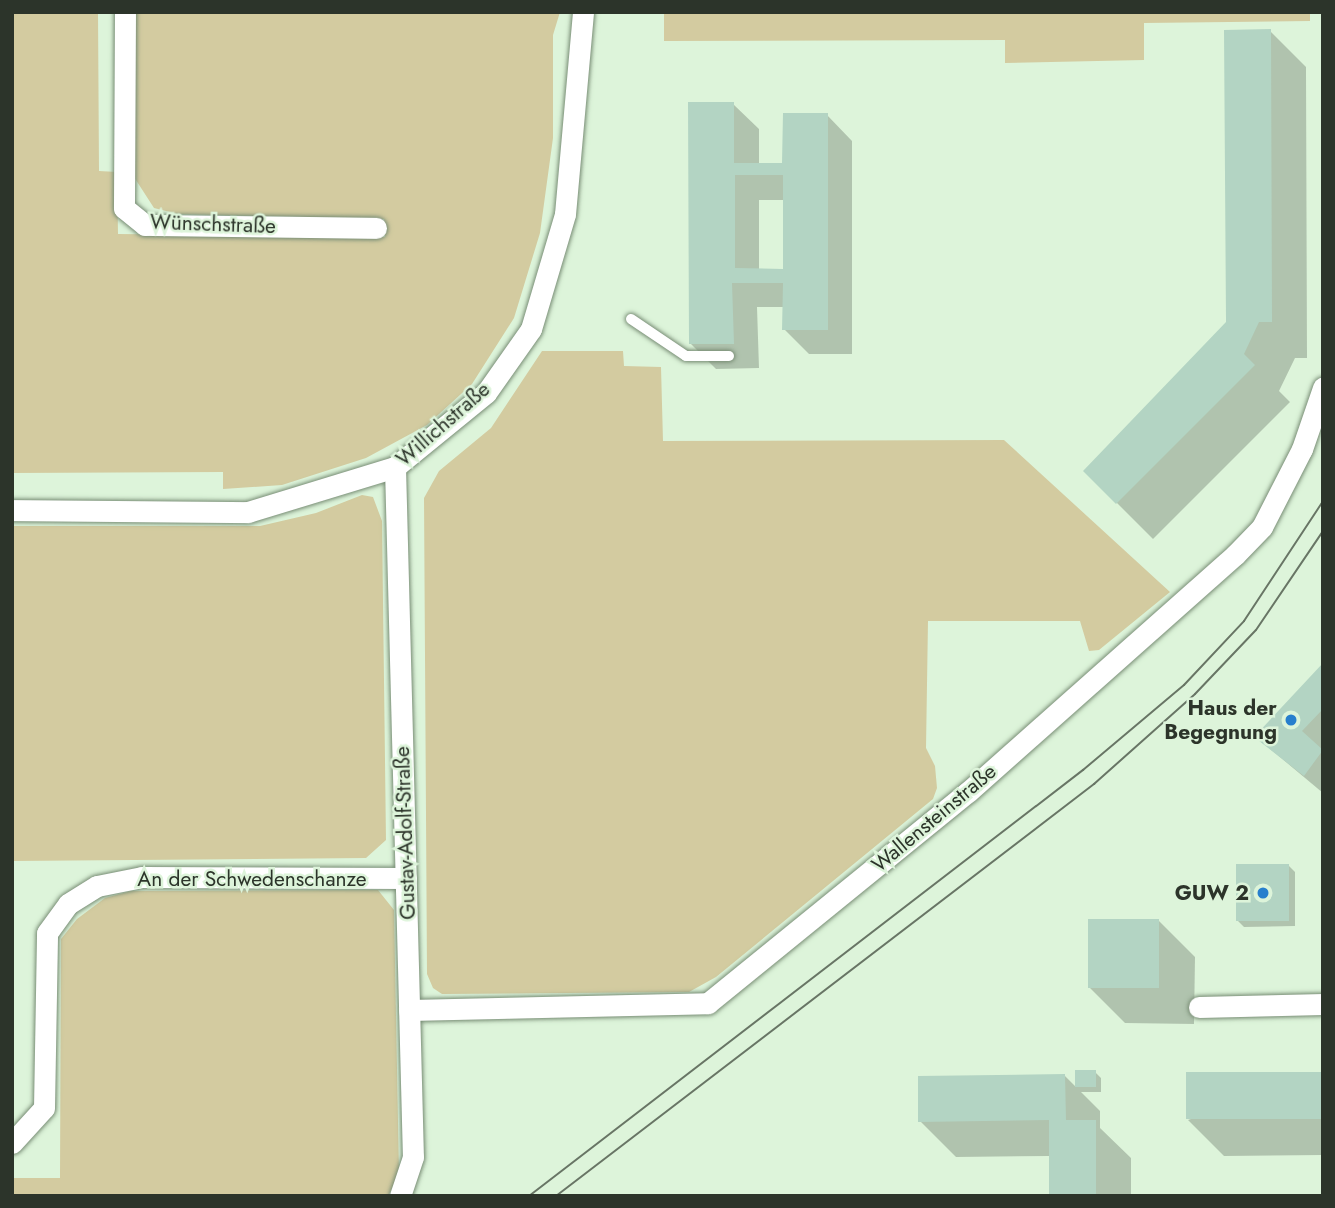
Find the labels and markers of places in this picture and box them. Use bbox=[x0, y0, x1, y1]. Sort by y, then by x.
place label: Haus der Begegnung bbox=[1164, 695, 1277, 745]
marker: Haus der Begegnung bbox=[1283, 712, 1299, 728]
place label: GUW 2 bbox=[1175, 880, 1249, 906]
marker: GUW 2 bbox=[1255, 885, 1271, 901]

